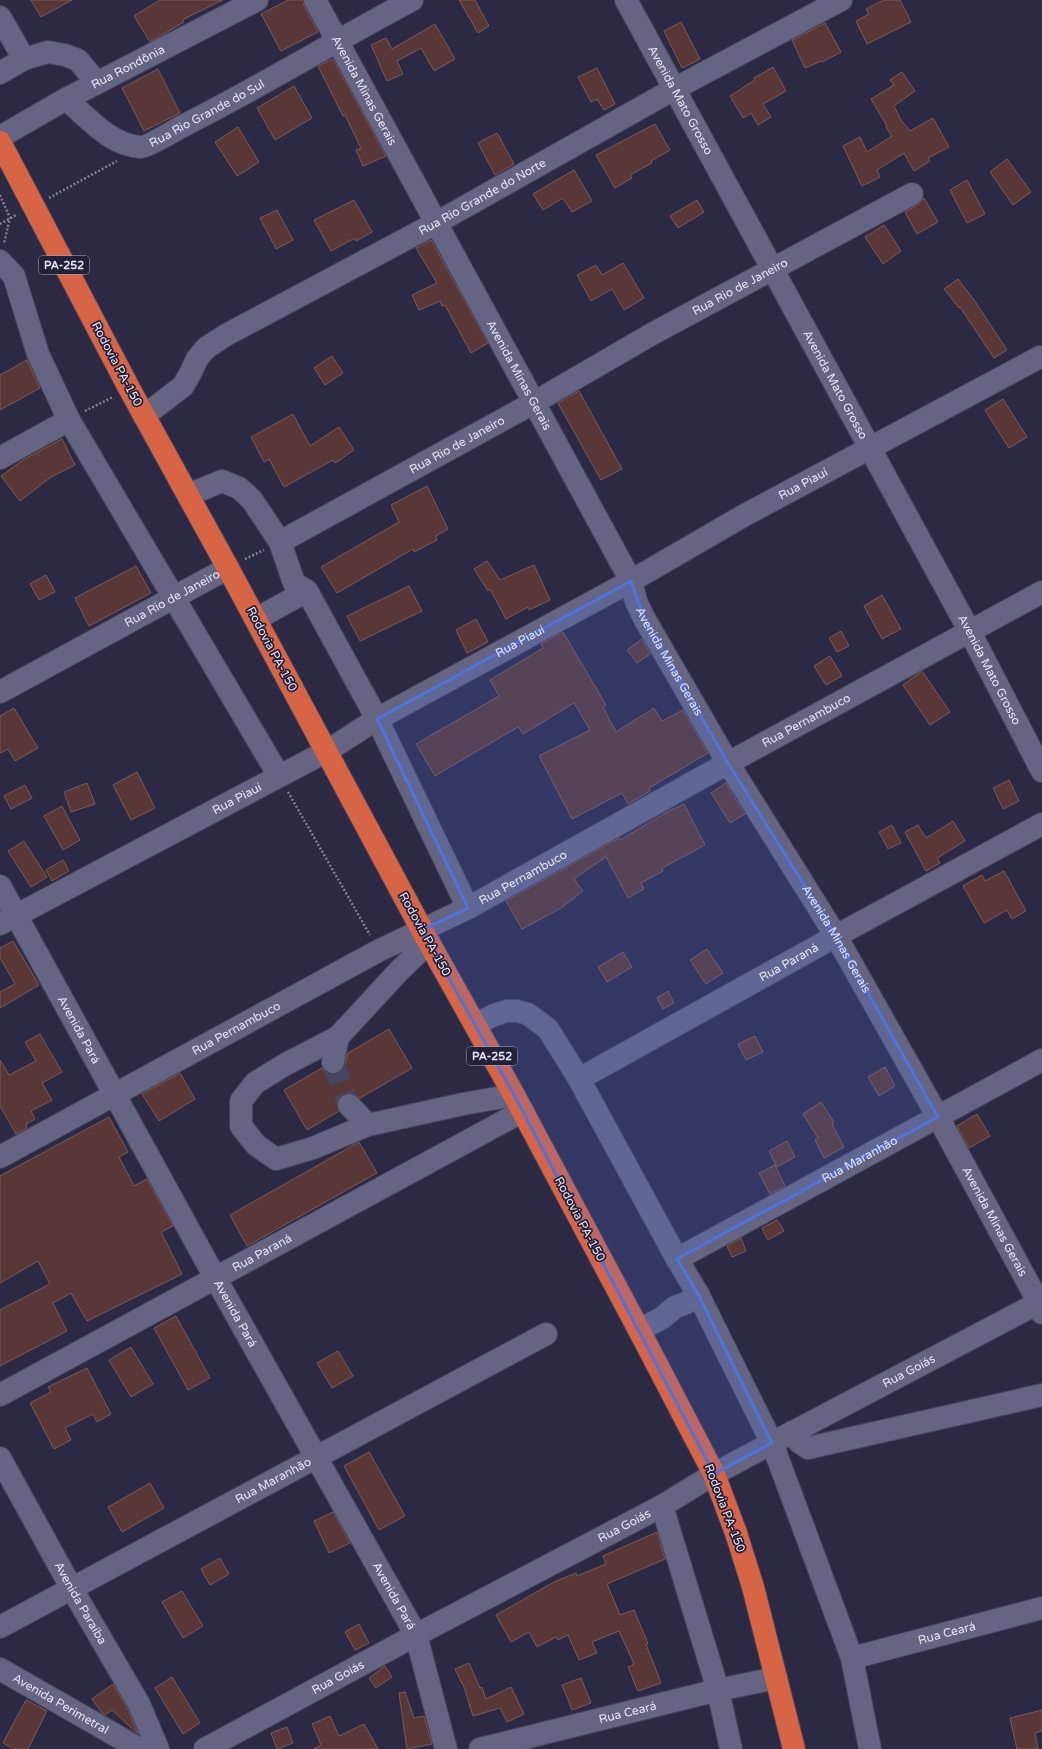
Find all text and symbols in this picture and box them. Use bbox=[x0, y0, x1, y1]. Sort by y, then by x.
street label: Avenida Minas Gerais bbox=[329, 33, 400, 148]
street label: Rua Rondônia bbox=[89, 42, 167, 92]
street label: Avenida Mato Grosso bbox=[645, 43, 716, 157]
street label: Rua Rio Grande do Sul bbox=[147, 77, 267, 150]
street label: Rua Rio Grande do Norte bbox=[416, 155, 549, 238]
street label: Rua Rio de Janeiro bbox=[690, 255, 790, 318]
road number: PA-252 bbox=[39, 256, 89, 274]
street label: Avenida Minas Gerais bbox=[484, 318, 555, 433]
street label: Rodovia PA-150 bbox=[89, 319, 145, 409]
street label: Avenida Mato Grosso bbox=[800, 328, 871, 442]
street label: Rua Rio de Janeiro bbox=[407, 413, 507, 477]
street label: Rua Piauí bbox=[776, 465, 830, 503]
street label: Rua Rio de Janeiro bbox=[122, 567, 222, 630]
street label: Rodovia PA-150 bbox=[244, 604, 300, 694]
street label: Avenida Minas Gerais bbox=[633, 605, 706, 718]
street label: Avenida Mato Grosso bbox=[955, 612, 1024, 727]
street label: Rua Piauí bbox=[493, 622, 547, 660]
street label: Rua Pernambuco bbox=[760, 691, 853, 750]
street label: Rua Piauí bbox=[210, 780, 264, 817]
street label: Rua Pernambuco bbox=[476, 847, 569, 908]
street label: Avenida Minas Gerais bbox=[799, 882, 874, 995]
street label: Rodovia PA-150 bbox=[396, 890, 454, 979]
street label: Rua Paraná bbox=[757, 940, 821, 984]
street label: Avenida Pará bbox=[55, 993, 103, 1066]
street label: Rua Pernambuco bbox=[190, 999, 283, 1058]
road number: PA-252 bbox=[467, 1047, 517, 1065]
street label: Rua Maranhão bbox=[819, 1133, 900, 1186]
street label: Avenida Minas Gerais bbox=[959, 1164, 1030, 1279]
street label: Rodovia PA-150 bbox=[552, 1174, 608, 1264]
street label: Rua Paraná bbox=[230, 1231, 294, 1275]
street label: Avenida Pará bbox=[211, 1277, 260, 1350]
street label: Rua Goiás bbox=[880, 1351, 938, 1391]
street label: Rua Maranhão bbox=[233, 1454, 314, 1506]
street label: Rodovia PA-150 bbox=[702, 1462, 748, 1555]
street label: Rua Goiás bbox=[595, 1506, 653, 1545]
street label: Avenida Paraíba bbox=[52, 1560, 110, 1647]
street label: Avenida Pará bbox=[370, 1560, 419, 1632]
street label: Rua Ceará bbox=[917, 1619, 977, 1647]
street label: Rua Goiás bbox=[309, 1657, 367, 1697]
street label: Avenida Perimetral bbox=[10, 1671, 111, 1737]
street label: Rua Ceará bbox=[597, 1699, 658, 1726]

